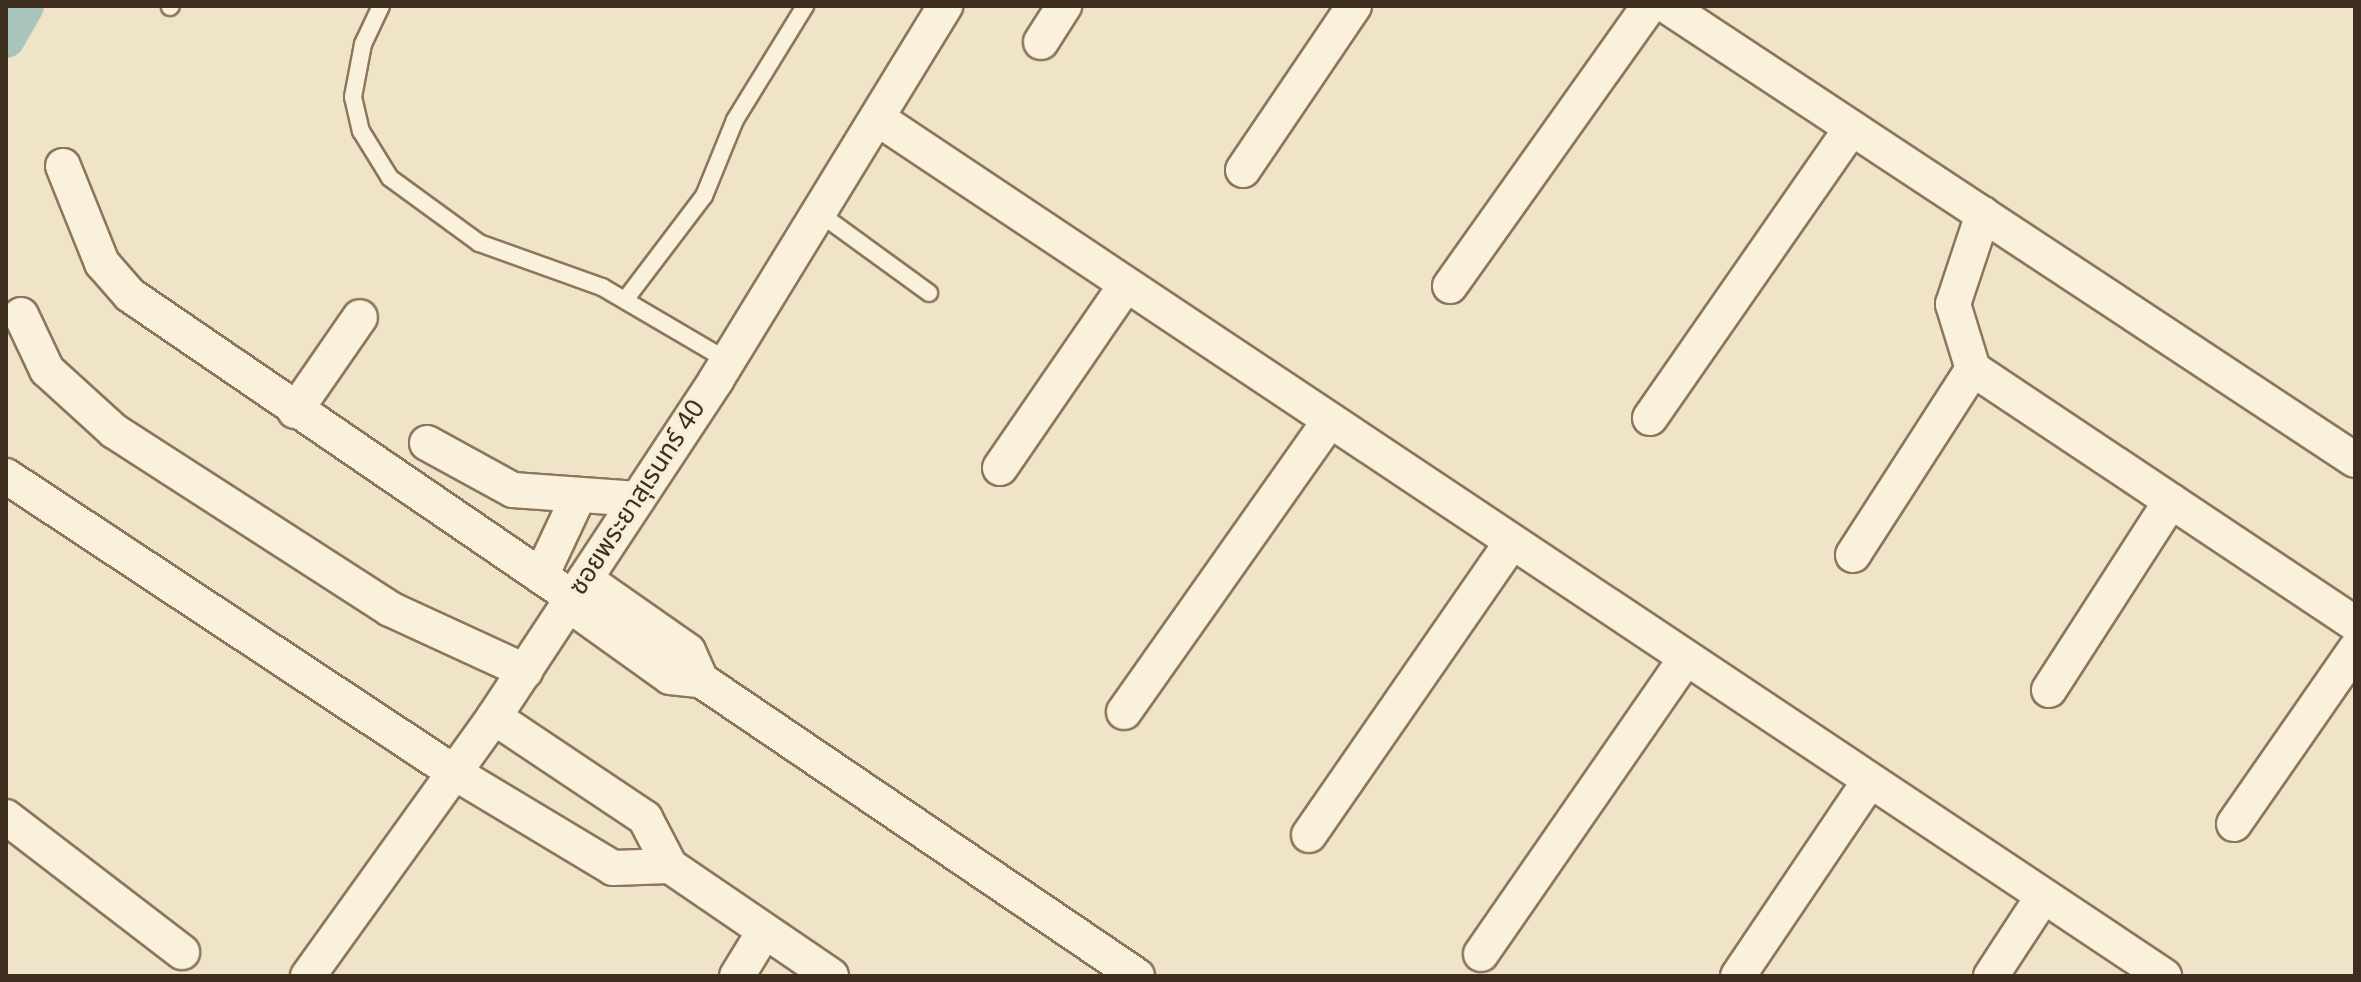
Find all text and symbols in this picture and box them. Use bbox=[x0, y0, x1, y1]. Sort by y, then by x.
street label: ซอยพระยาสุเรนทร์ 40 bbox=[563, 395, 713, 601]

